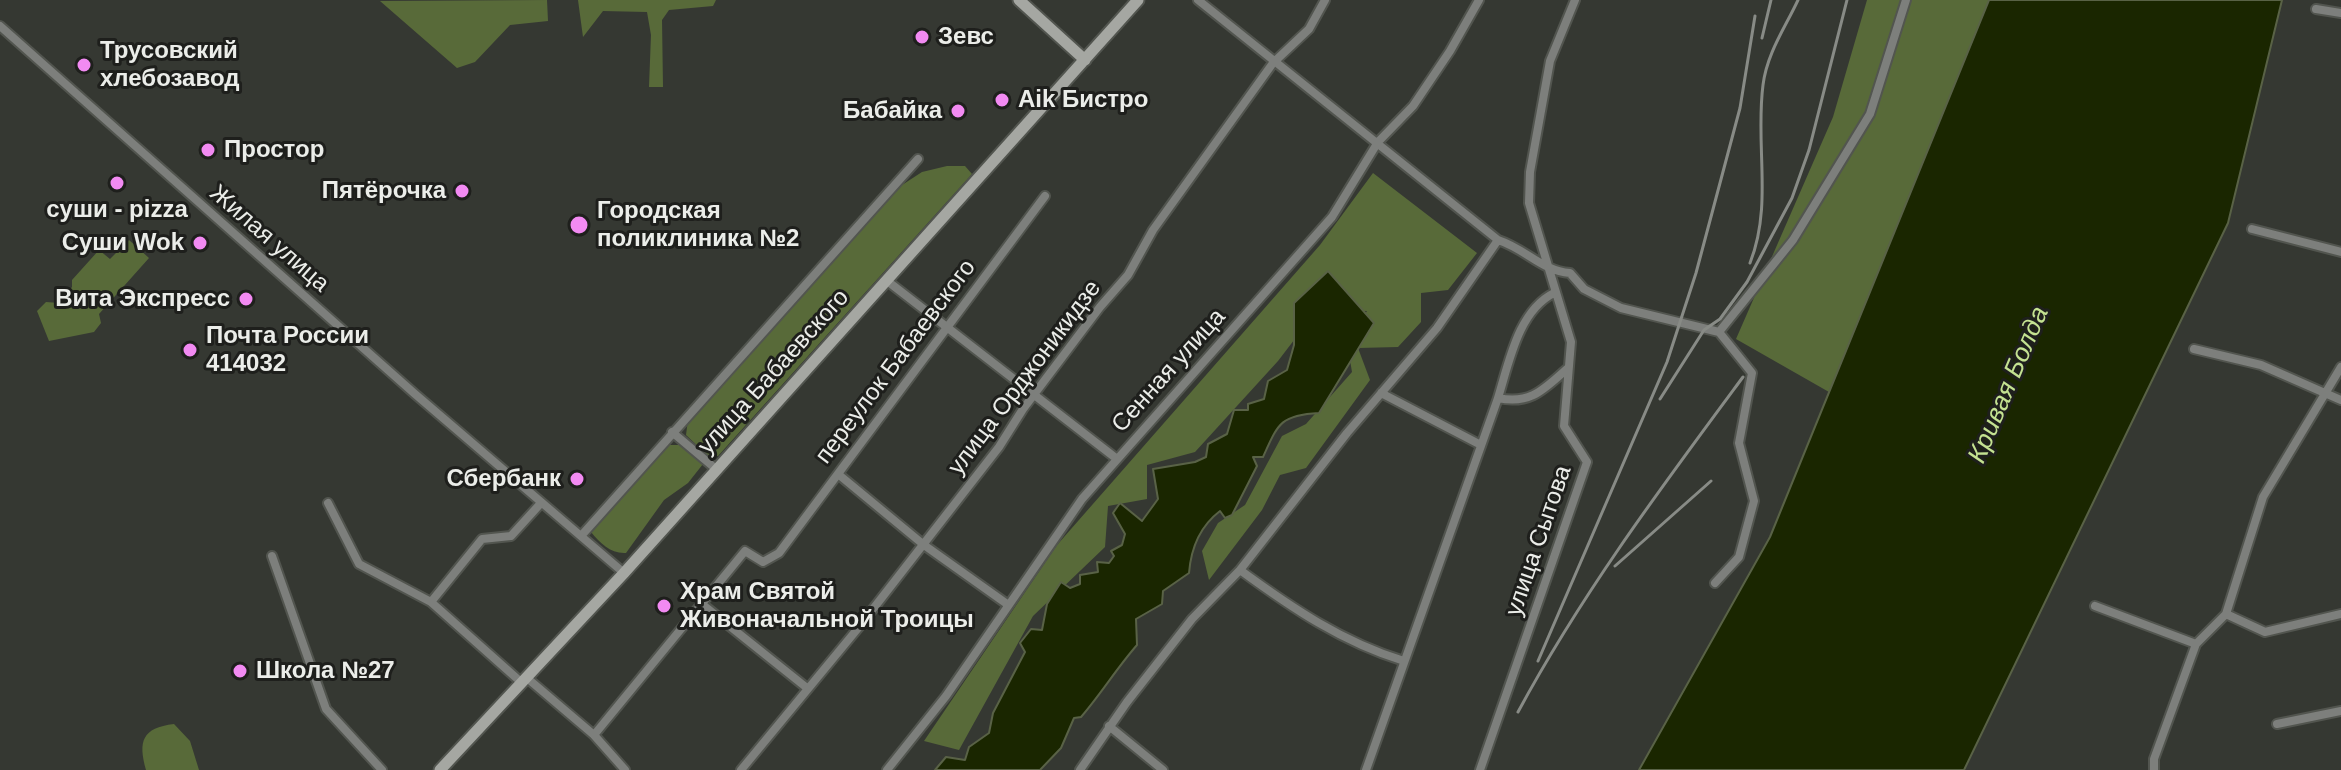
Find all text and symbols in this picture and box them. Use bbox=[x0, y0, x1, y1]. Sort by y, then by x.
place label: Зевс bbox=[938, 23, 994, 51]
marker: Зевс bbox=[913, 28, 931, 46]
place label: Трусовский хлебозавод bbox=[100, 37, 239, 93]
marker: Трусовский хлебозавод bbox=[75, 56, 93, 74]
place label: Aik Бистро bbox=[1018, 86, 1148, 114]
marker: Aik Бистро bbox=[993, 91, 1011, 109]
place label: Бабайка bbox=[843, 97, 942, 125]
marker: Бабайка bbox=[949, 102, 967, 120]
place label: Простор bbox=[224, 136, 324, 164]
marker: Простор bbox=[199, 141, 217, 159]
marker: суши - pizza bbox=[108, 174, 126, 192]
place label: Пятёрочка bbox=[322, 177, 446, 205]
street label: Жилая улица bbox=[203, 179, 335, 299]
marker: Пятёрочка bbox=[453, 182, 471, 200]
place label: суши - pizza bbox=[46, 196, 188, 224]
place label: Городская поликлиника №2 bbox=[597, 197, 799, 253]
marker: Городская поликлиника №2 bbox=[568, 214, 590, 236]
place label: Суши Wok bbox=[62, 229, 184, 257]
marker: Суши Wok bbox=[191, 234, 209, 252]
street label: переулок Бабаевского bbox=[810, 254, 982, 470]
street label: улица Орджоникидзе bbox=[942, 275, 1108, 481]
street label: улица Бабаевского bbox=[692, 284, 856, 460]
place label: Вита Экспресс bbox=[55, 285, 230, 313]
marker: Вита Экспресс bbox=[237, 290, 255, 308]
water label: Кривая Болда bbox=[1962, 302, 2056, 468]
street label: Сенная улица bbox=[1106, 303, 1232, 439]
place label: Почта России 414032 bbox=[206, 322, 369, 378]
marker: Почта России 414032 bbox=[181, 341, 199, 359]
street label: улица Сытова bbox=[1500, 462, 1578, 620]
place label: Сбербанк bbox=[446, 465, 561, 493]
marker: Сбербанк bbox=[568, 470, 586, 488]
place label: Храм Святой Живоначальной Троицы bbox=[680, 578, 974, 634]
marker: Храм Святой Живоначальной Троицы bbox=[655, 597, 673, 615]
place label: Школа №27 bbox=[256, 657, 395, 685]
marker: Школа №27 bbox=[231, 662, 249, 680]

